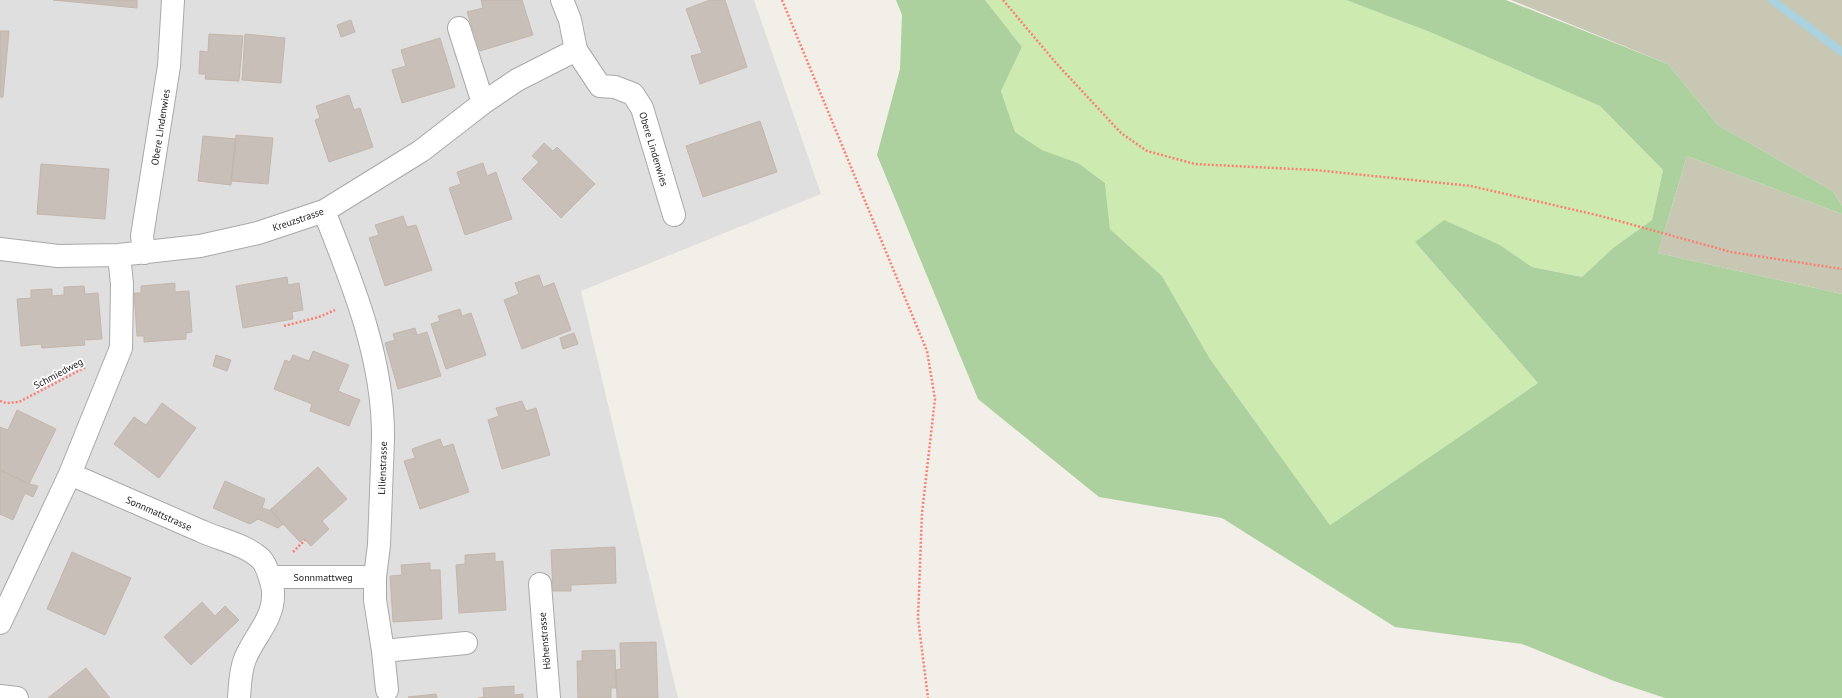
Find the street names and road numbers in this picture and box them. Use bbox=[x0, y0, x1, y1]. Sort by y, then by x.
street label: Obere Lindenwies bbox=[148, 88, 173, 166]
street label: Obere Lindenwies bbox=[636, 110, 671, 188]
street label: Kreuzstrasse bbox=[271, 205, 326, 234]
street label: Schmiedweg bbox=[31, 355, 85, 392]
street label: Lilienstrasse bbox=[375, 441, 390, 495]
street label: Sonnmattstrasse bbox=[124, 493, 194, 534]
street label: Sonnmattweg bbox=[293, 571, 353, 584]
street label: Höhenstrasse bbox=[536, 612, 553, 670]

